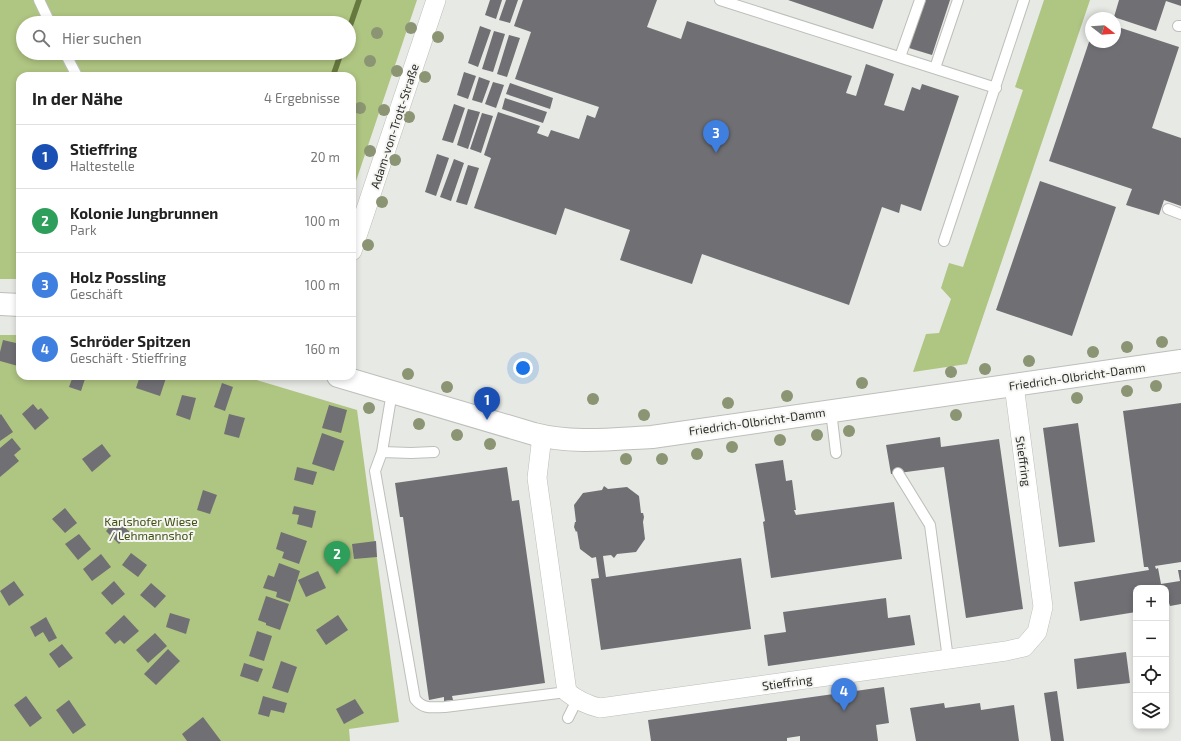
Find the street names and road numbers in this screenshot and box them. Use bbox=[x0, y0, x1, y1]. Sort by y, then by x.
street label: Adam-von-Trott-Straße bbox=[367, 62, 421, 190]
street label: Friedrich-Olbricht-Damm bbox=[1008, 359, 1146, 393]
street label: Friedrich-Olbricht-Damm bbox=[688, 404, 826, 438]
street label: Stieffring bbox=[1014, 435, 1034, 487]
street label: Stieffring bbox=[761, 672, 813, 692]

